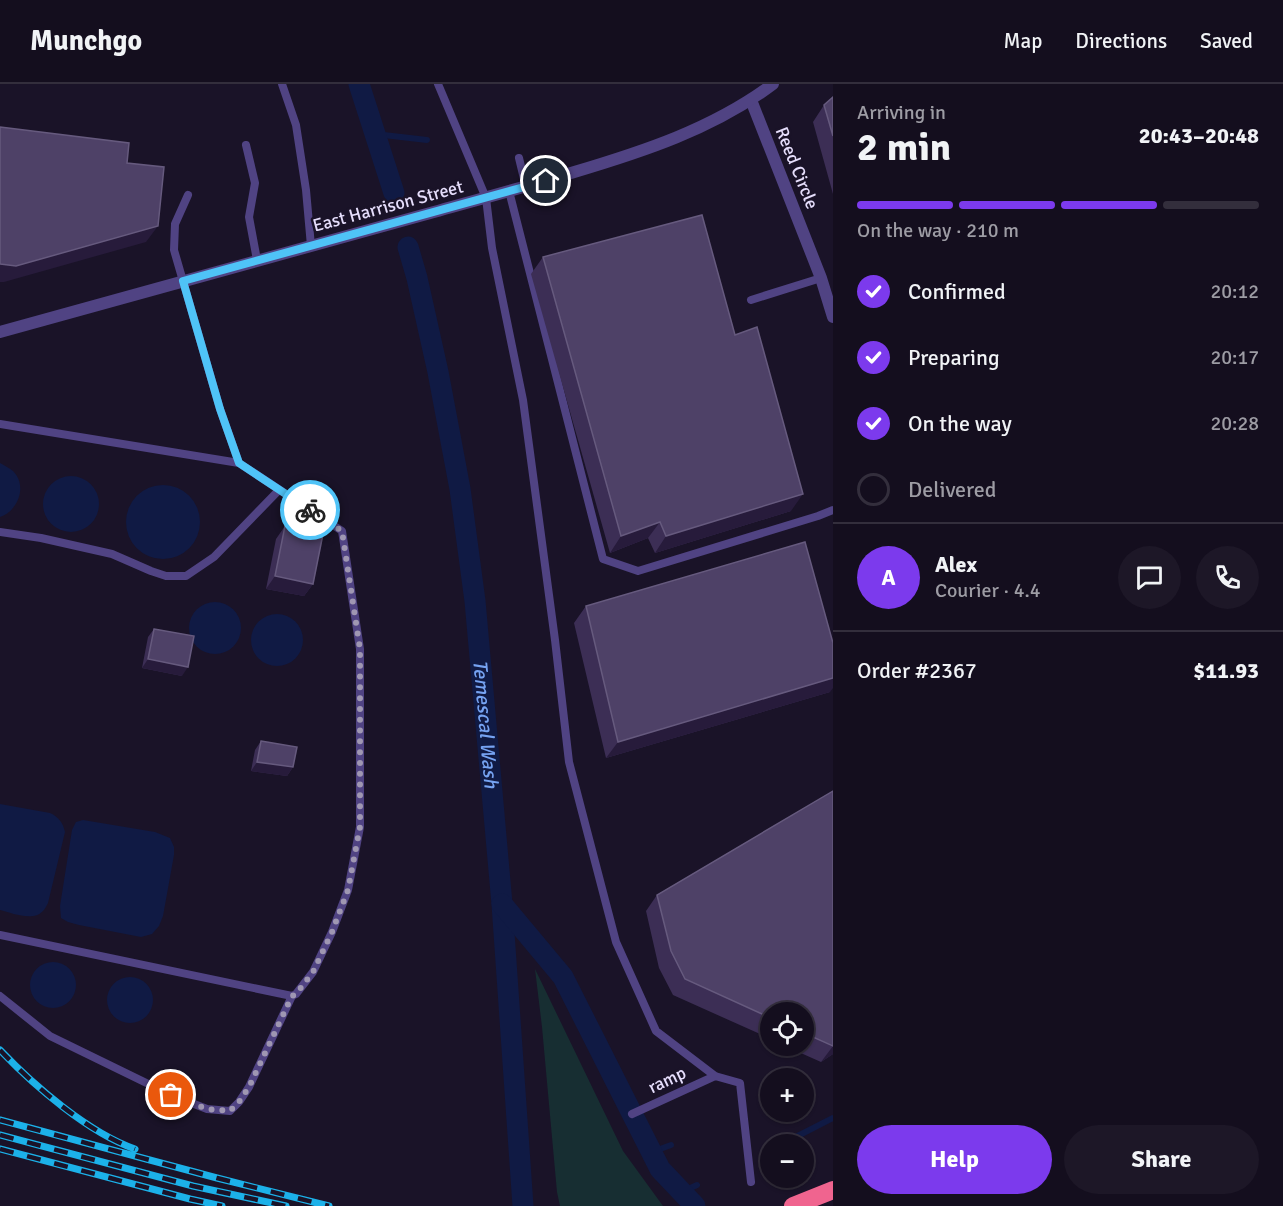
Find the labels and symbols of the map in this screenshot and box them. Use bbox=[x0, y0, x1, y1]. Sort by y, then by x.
street label: Reed Circle bbox=[771, 124, 823, 212]
pin bbox=[520, 155, 571, 206]
street label: East Harrison Street bbox=[310, 175, 466, 237]
courier bbox=[280, 480, 340, 540]
water label: Temescal Wash bbox=[468, 659, 504, 790]
street label: ramp bbox=[644, 1062, 690, 1098]
pin bbox=[145, 1069, 196, 1120]

